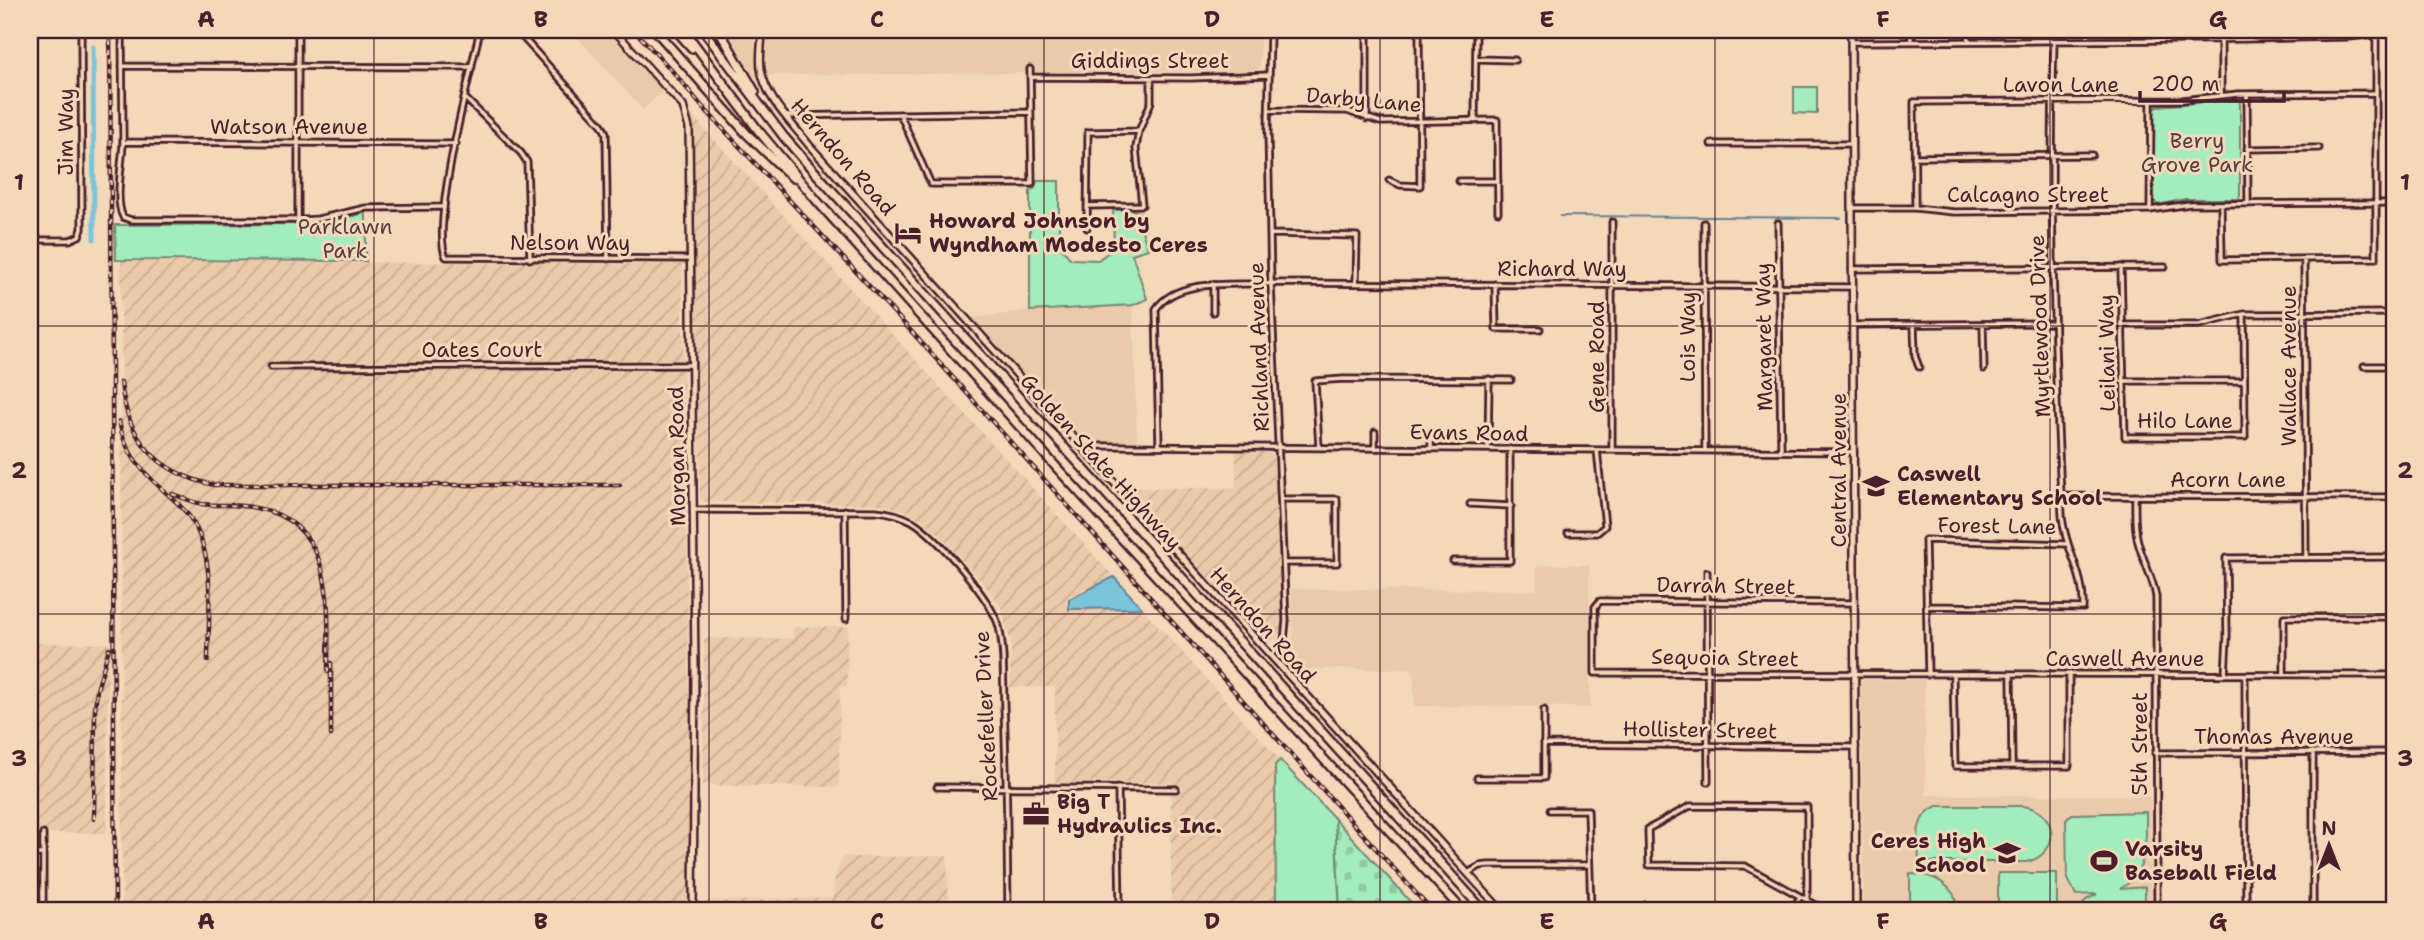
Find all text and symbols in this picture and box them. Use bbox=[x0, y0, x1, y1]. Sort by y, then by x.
text: A bbox=[197, 4, 215, 34]
text: B bbox=[534, 4, 548, 34]
text: C bbox=[870, 4, 884, 34]
text: D bbox=[1204, 4, 1220, 34]
text: E bbox=[1539, 4, 1555, 34]
text: F bbox=[1876, 4, 1890, 34]
text: G bbox=[2209, 4, 2228, 34]
street label: Giddings Street bbox=[1071, 47, 1229, 75]
scale bar bbox=[2140, 60, 2284, 104]
text: 200 m bbox=[2151, 70, 2220, 98]
street label: Lavon Lane bbox=[2003, 71, 2119, 99]
street label: Darby Lane bbox=[1305, 81, 1423, 119]
street label: Jim Way bbox=[52, 88, 80, 176]
street label: Herndon Road bbox=[784, 92, 902, 222]
street label: Watson Avenue bbox=[210, 113, 368, 141]
park label: Berry Grove Park bbox=[2141, 127, 2253, 179]
text: 1 bbox=[14, 167, 24, 197]
text: 1 bbox=[2400, 167, 2410, 197]
street label: Calcagno Street bbox=[1947, 181, 2109, 209]
place label: Howard Johnson by Wyndham Modesto Ceres bbox=[929, 207, 1208, 259]
park label: Parklawn Park bbox=[298, 213, 392, 265]
hotel icon: Howard Johnson by Wyndham Modesto Ceres bbox=[893, 218, 923, 248]
street label: Nelson Way bbox=[510, 229, 630, 257]
street label: Myrtlewood Drive bbox=[2023, 234, 2057, 418]
street label: Richard Way bbox=[1497, 255, 1627, 283]
street label: Richland Avenue bbox=[1242, 262, 1276, 432]
street label: Margaret Way bbox=[1749, 263, 1779, 411]
street label: Wallace Avenue bbox=[2275, 285, 2303, 447]
street label: Lois Way bbox=[1674, 292, 1702, 382]
street label: Leilani Way bbox=[2092, 294, 2122, 412]
street label: Gene Road bbox=[1583, 301, 1611, 413]
street label: Oates Court bbox=[421, 336, 543, 364]
street label: Golden State Highway bbox=[1014, 368, 1188, 556]
street label: Morgan Road bbox=[662, 386, 692, 526]
street label: Central Avenue bbox=[1825, 393, 1853, 547]
street label: Hilo Lane bbox=[2137, 407, 2233, 435]
street label: Evans Road bbox=[1409, 418, 1529, 448]
text: 2 bbox=[11, 455, 27, 485]
text: 2 bbox=[2397, 455, 2413, 485]
place label: Caswell Elementary School bbox=[1897, 460, 2102, 512]
street label: Acorn Lane bbox=[2170, 466, 2286, 494]
school or university icon: Caswell Elementary School bbox=[1861, 471, 1891, 501]
street label: Forest Lane bbox=[1937, 511, 2057, 541]
street label: Herndon Road bbox=[1203, 561, 1323, 689]
street label: Darrah Street bbox=[1656, 571, 1796, 601]
street label: Rockefeller Drive bbox=[968, 630, 1004, 802]
street label: Sequoia Street bbox=[1651, 643, 1799, 673]
street label: Caswell Avenue bbox=[2045, 645, 2205, 673]
street label: 5th Street bbox=[2126, 692, 2154, 796]
street label: Hollister Street bbox=[1622, 715, 1778, 745]
street label: Thomas Avenue bbox=[2194, 723, 2354, 751]
text: 3 bbox=[11, 743, 27, 773]
text: 3 bbox=[2397, 743, 2413, 773]
place label: Big T Hydraulics Inc. bbox=[1057, 788, 1222, 840]
office icon: Big T Hydraulics Inc. bbox=[1021, 799, 1051, 829]
north arrow bbox=[2294, 810, 2364, 880]
text: N bbox=[2321, 816, 2337, 841]
place label: Ceres High School bbox=[1871, 827, 1986, 879]
place label: Varsity Baseball Field bbox=[2125, 835, 2277, 887]
school or university icon: Ceres High School bbox=[1992, 838, 2022, 868]
sports icon: Varsity Baseball Field bbox=[2089, 846, 2119, 876]
text: A bbox=[197, 906, 215, 936]
text: B bbox=[534, 906, 548, 936]
text: C bbox=[870, 906, 884, 936]
text: D bbox=[1204, 906, 1220, 936]
text: E bbox=[1539, 906, 1555, 936]
text: F bbox=[1876, 906, 1890, 936]
text: G bbox=[2209, 906, 2228, 936]

